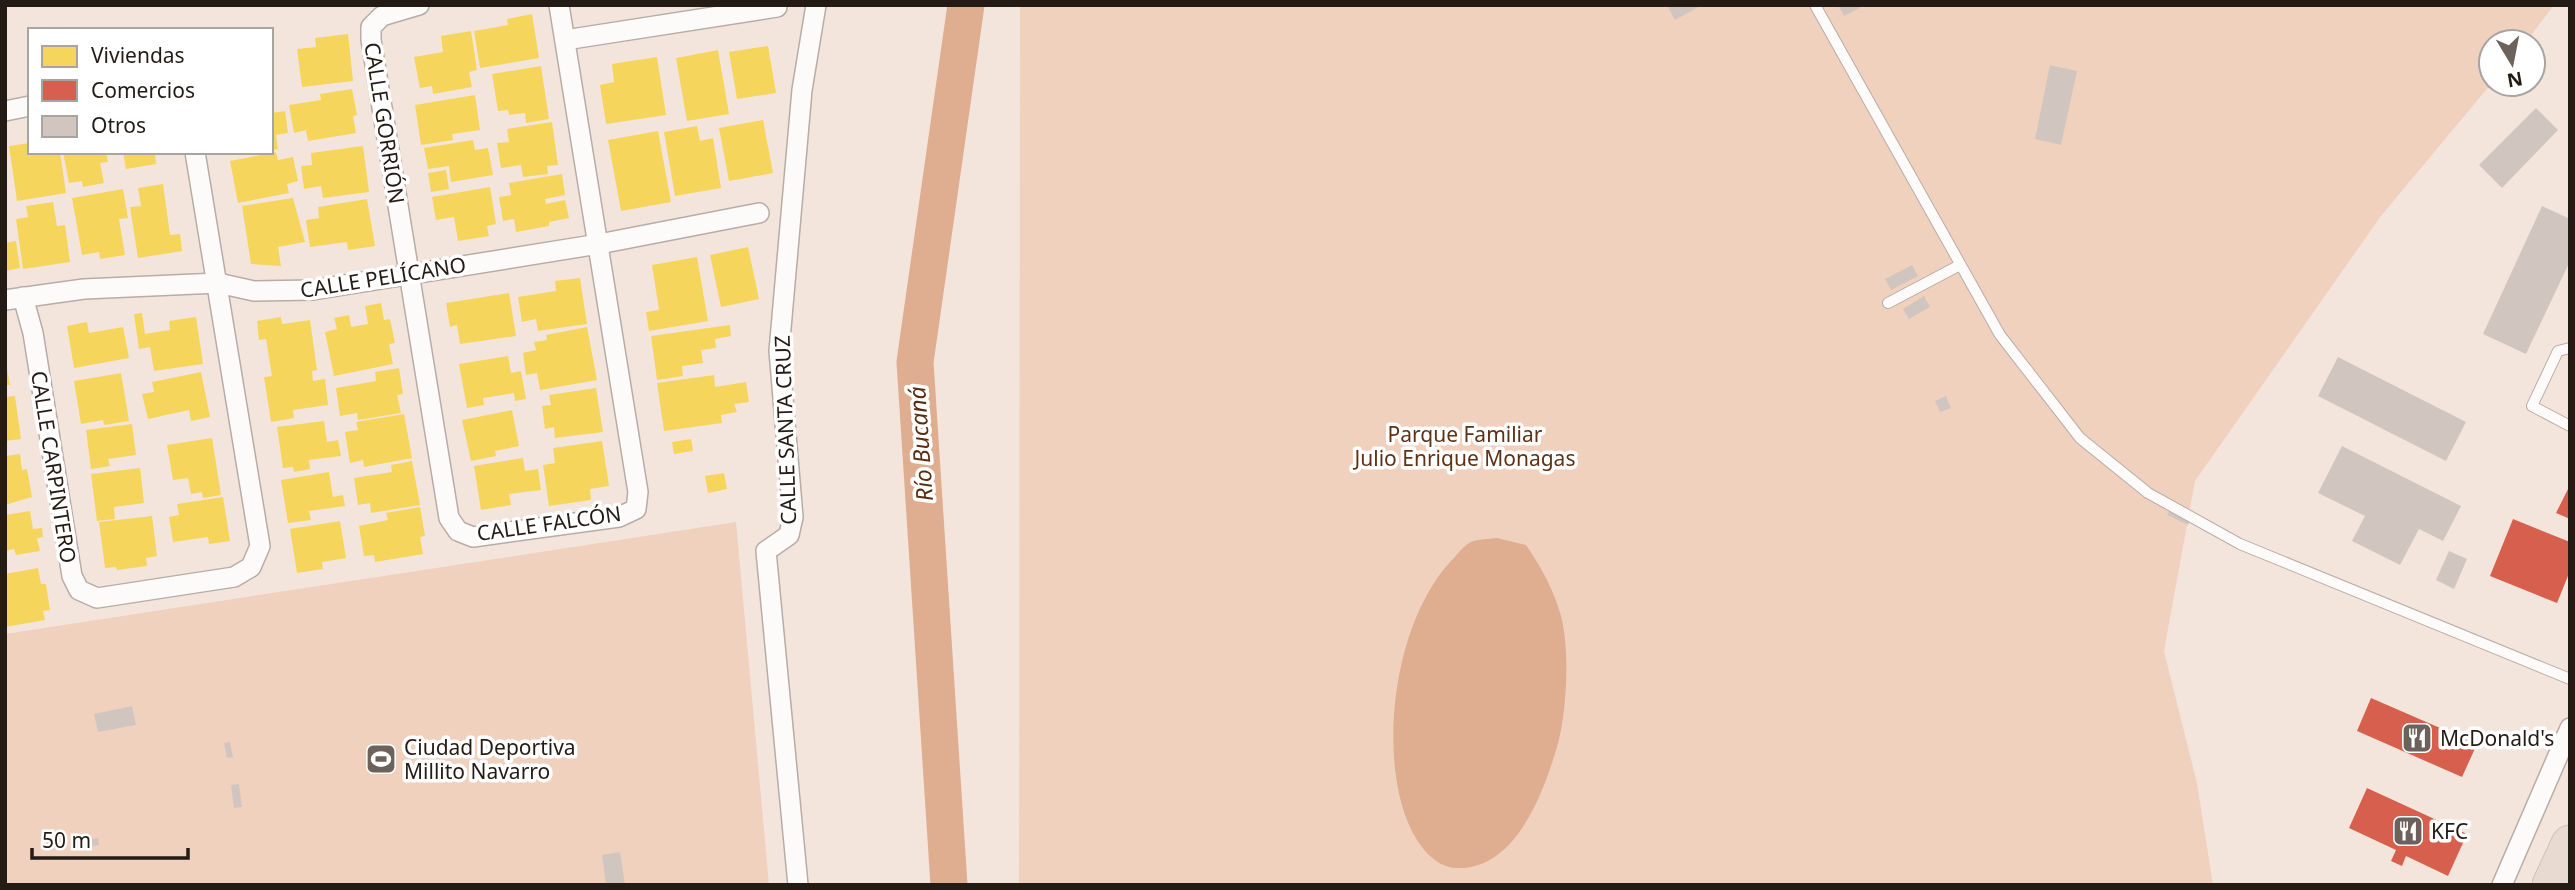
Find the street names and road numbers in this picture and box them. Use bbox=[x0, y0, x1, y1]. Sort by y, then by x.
street label: CALLE GORRIÓN bbox=[358, 40, 412, 206]
street label: CALLE PELÍCANO bbox=[298, 250, 468, 304]
street label: CALLE SANTA CRUZ bbox=[768, 335, 802, 525]
street label: CALLE CARPINTERO bbox=[25, 369, 83, 565]
street label: CALLE FALCÓN bbox=[475, 499, 623, 547]

